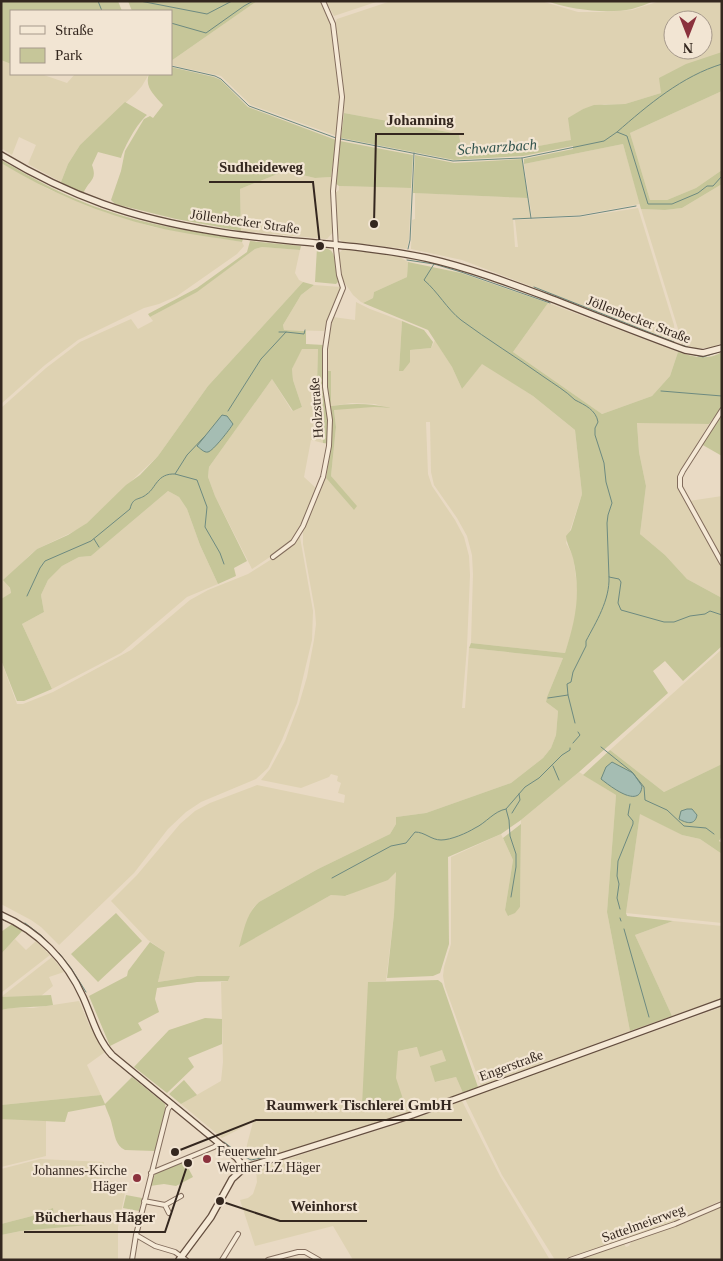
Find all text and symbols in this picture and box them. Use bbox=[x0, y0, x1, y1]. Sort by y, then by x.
legend bbox=[10, 10, 172, 75]
north arrow bbox=[663, 10, 713, 60]
text: Straße bbox=[55, 22, 94, 38]
text: N bbox=[683, 40, 693, 55]
text: Park bbox=[55, 47, 83, 63]
callout: Johanning bbox=[376, 104, 464, 134]
text: Johanning bbox=[386, 112, 454, 128]
water label: Schwarzbach bbox=[457, 136, 537, 158]
callout: Sudheideweg bbox=[209, 152, 313, 182]
text: Sudheideweg bbox=[219, 159, 304, 175]
street label: Jöllenbecker Straße bbox=[189, 206, 300, 237]
street label: Jöllenbecker Straße bbox=[585, 293, 693, 346]
street label: Holzstraße bbox=[307, 377, 326, 439]
street label: Engerstraße bbox=[477, 1047, 545, 1084]
callout: Raumwerk Tischlerei GmbH bbox=[256, 1090, 462, 1120]
text: Raumwerk Tischlerei GmbH bbox=[266, 1097, 452, 1113]
place label: Feuerwehr Werther LZ Häger bbox=[217, 1144, 320, 1175]
marker: Feuerwehr Werther LZ Häger bbox=[201, 1153, 213, 1165]
place label: Johannes-Kirche Häger bbox=[33, 1163, 127, 1194]
marker: Johannes-Kirche Häger bbox=[131, 1172, 143, 1184]
callout: Weinhorst bbox=[280, 1191, 367, 1221]
text: Weinhorst bbox=[291, 1198, 357, 1214]
callout: Bücherhaus Häger bbox=[24, 1202, 165, 1232]
street label: Sattelmeierweg bbox=[600, 1202, 687, 1245]
text: Bücherhaus Häger bbox=[35, 1209, 156, 1225]

